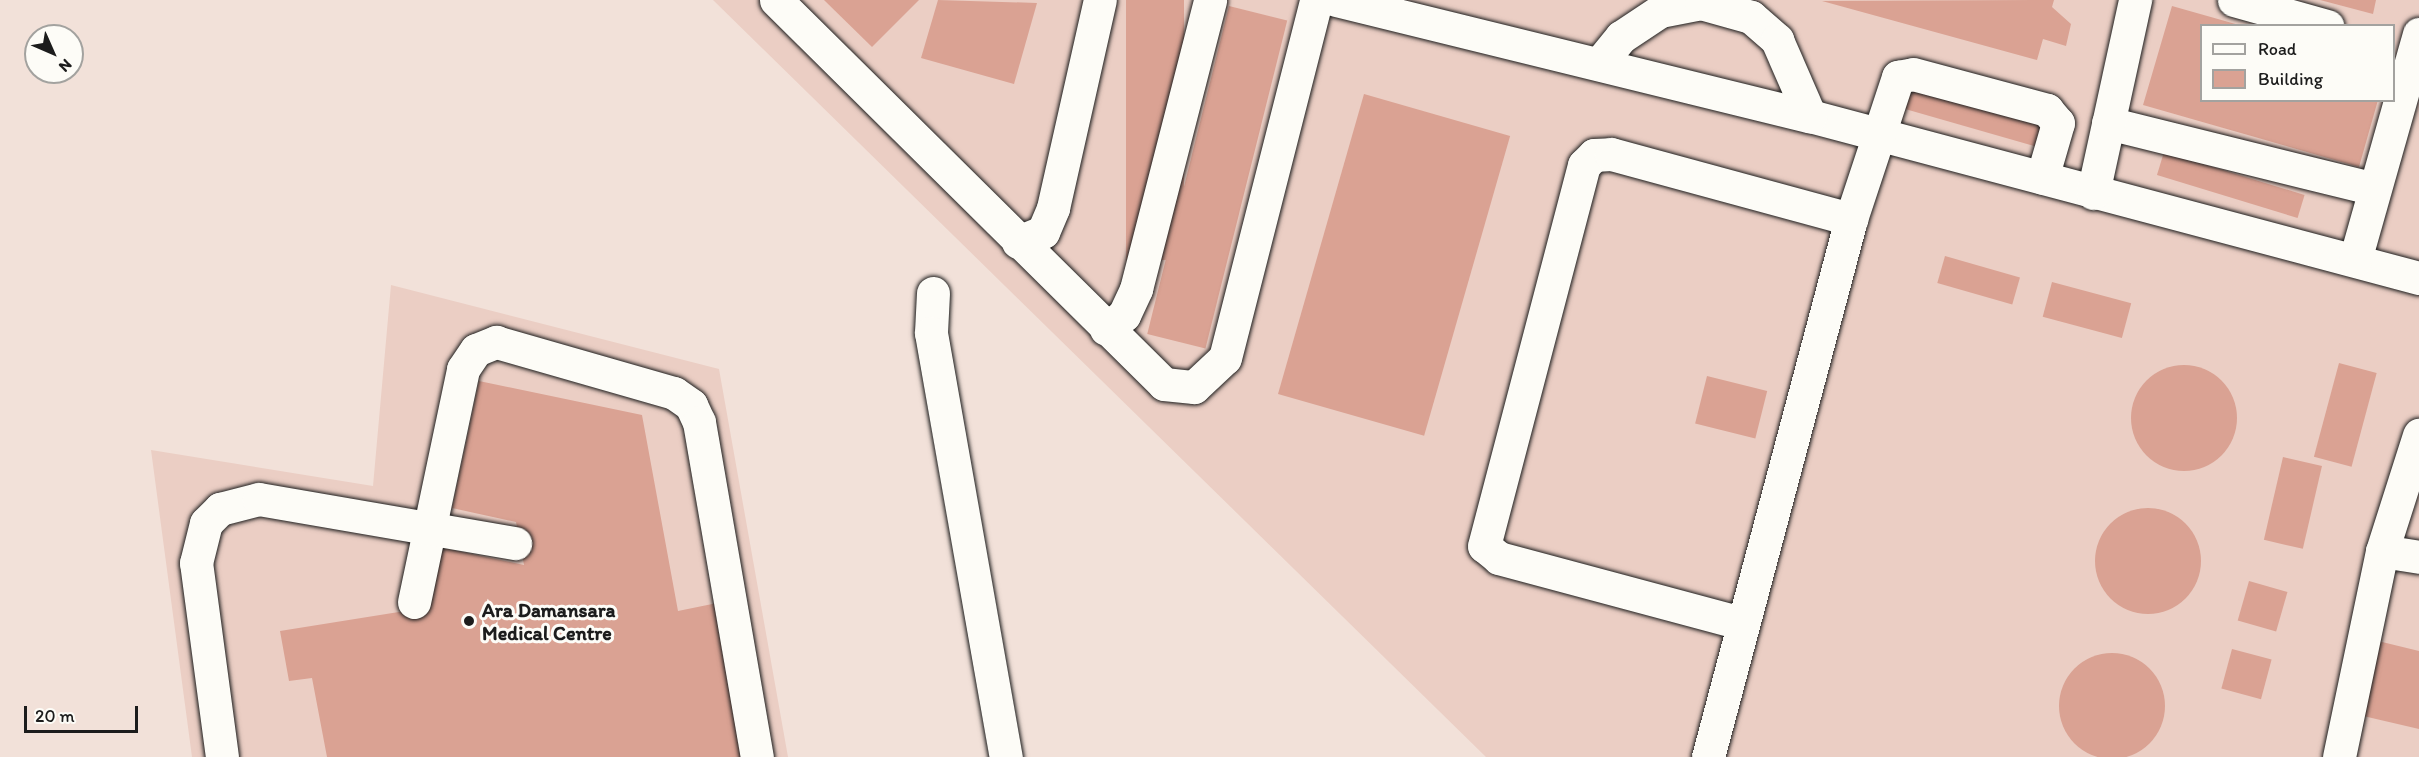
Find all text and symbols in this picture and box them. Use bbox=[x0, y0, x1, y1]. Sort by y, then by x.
north arrow bbox=[24, 24, 84, 84]
legend bbox=[2200, 24, 2395, 102]
text: Road bbox=[2258, 38, 2297, 60]
text: N bbox=[55, 55, 76, 76]
text: Building bbox=[2258, 68, 2323, 90]
place label: Ara Damansara Medical Centre bbox=[482, 598, 616, 645]
marker: Ara Damansara Medical Centre bbox=[460, 612, 478, 630]
scale bar bbox=[27, 694, 141, 732]
text: 20 m bbox=[35, 705, 75, 727]

